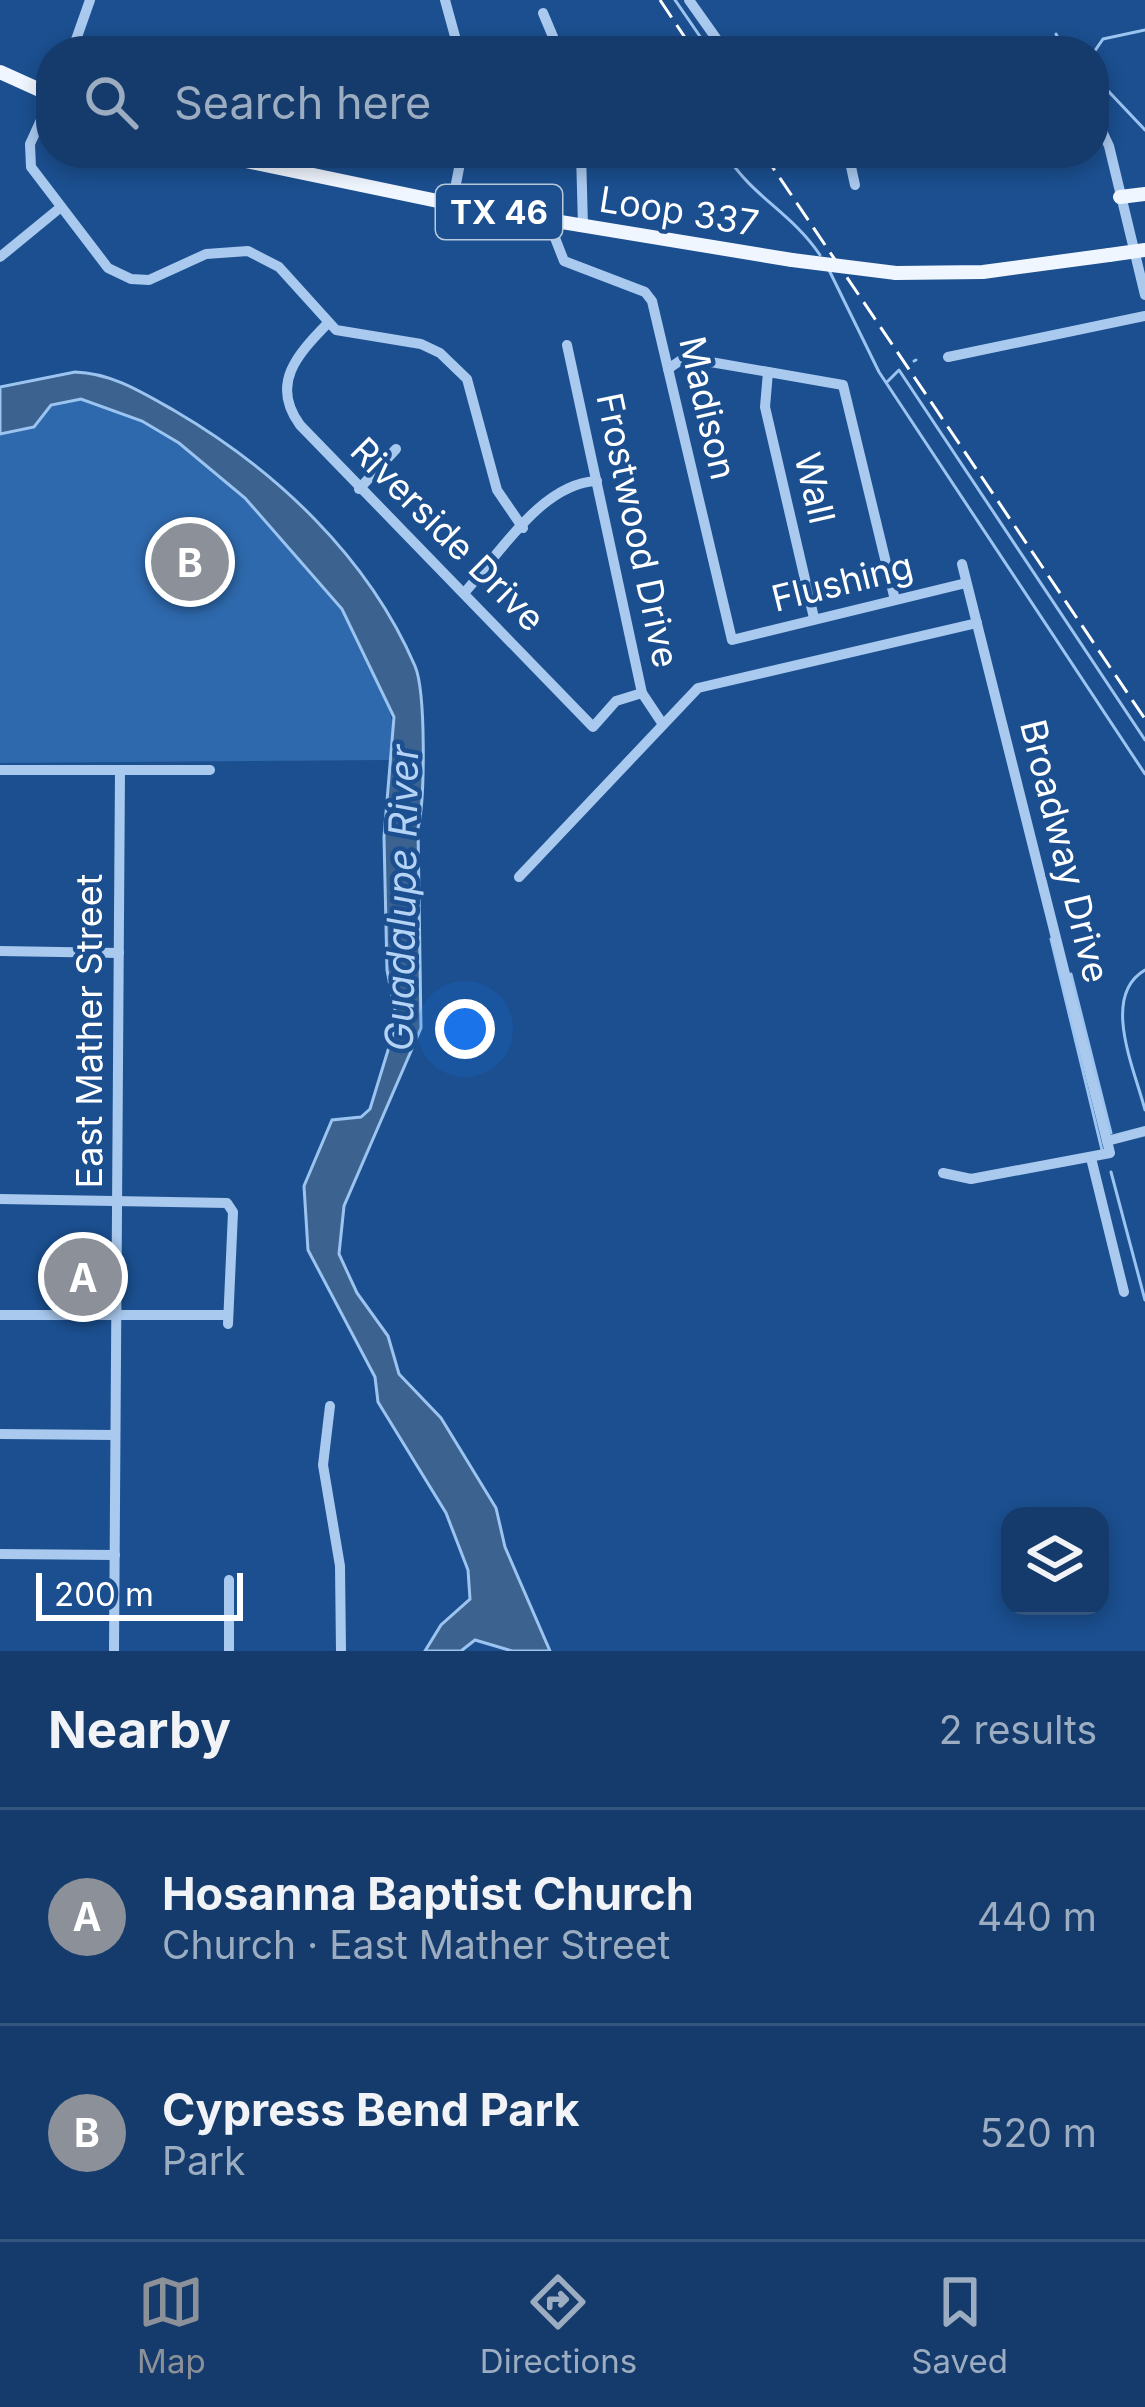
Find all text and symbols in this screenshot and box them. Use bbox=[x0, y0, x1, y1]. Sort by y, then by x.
search box bbox=[36, 36, 1109, 168]
icon: search bbox=[78, 69, 144, 135]
text: Search here bbox=[174, 75, 431, 130]
street label: Loop 337 bbox=[596, 177, 762, 245]
road number: TX 46 bbox=[436, 185, 562, 239]
street label: Madison bbox=[670, 332, 746, 484]
street label: Frostwood Drive bbox=[587, 389, 689, 671]
street label: Riverside Drive bbox=[342, 428, 554, 640]
street label: Wall bbox=[786, 448, 844, 528]
pin: B bbox=[151, 517, 229, 607]
street label: Flushing bbox=[767, 543, 917, 621]
street label: Broadway Drive bbox=[1011, 715, 1119, 987]
water label: Guadalupe River bbox=[375, 743, 427, 1052]
street label: East Mather Street bbox=[67, 873, 111, 1188]
your location bbox=[435, 999, 495, 1059]
pin: A bbox=[44, 1232, 122, 1322]
map controls bbox=[1001, 1507, 1109, 1615]
button: layers bbox=[1001, 1507, 1109, 1615]
scale bar bbox=[36, 1567, 243, 1620]
text: 200 m bbox=[54, 1574, 154, 1614]
text: Nearby bbox=[48, 1699, 231, 1760]
text: 2 results bbox=[939, 1706, 1097, 1753]
text: Hosanna Baptist Church bbox=[162, 1866, 694, 1921]
text: A bbox=[72, 1893, 102, 1940]
text: 440 m bbox=[977, 1893, 1097, 1940]
text: Church · East Mather Street bbox=[162, 1921, 670, 1968]
text: Cypress Bend Park bbox=[162, 2082, 580, 2137]
text: B bbox=[74, 2109, 100, 2156]
text: 520 m bbox=[980, 2109, 1097, 2156]
text: Park bbox=[162, 2137, 246, 2184]
tab: Map bbox=[137, 2269, 206, 2381]
tab: Directions bbox=[480, 2269, 637, 2381]
tab: Saved bbox=[911, 2269, 1008, 2381]

